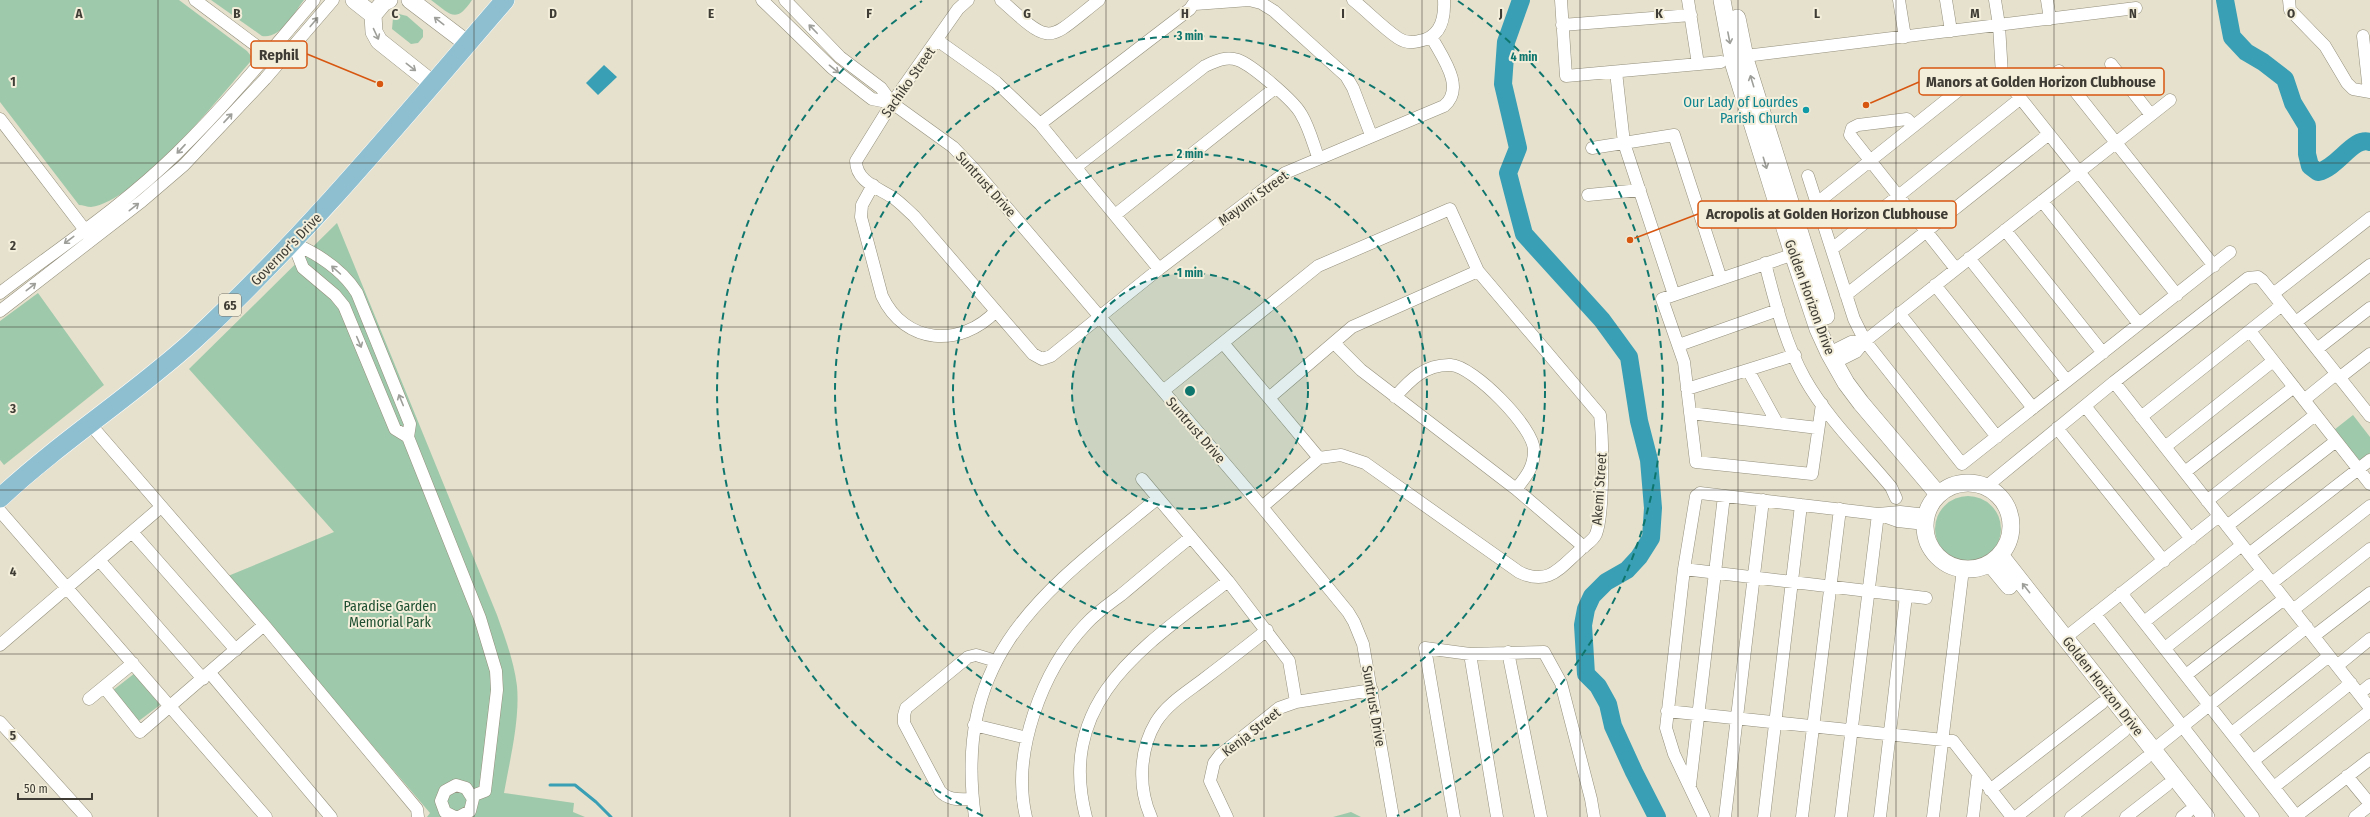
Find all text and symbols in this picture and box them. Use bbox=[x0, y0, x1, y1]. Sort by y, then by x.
text: A bbox=[74, 6, 83, 21]
text: B bbox=[233, 6, 241, 21]
text: C bbox=[392, 6, 399, 21]
text: D bbox=[549, 6, 557, 21]
text: E bbox=[708, 6, 714, 21]
text: F bbox=[866, 6, 872, 21]
text: G bbox=[1023, 6, 1031, 21]
text: H bbox=[1181, 6, 1189, 21]
text: I bbox=[1341, 6, 1345, 21]
text: J bbox=[1498, 6, 1503, 21]
text: K bbox=[1655, 6, 1663, 21]
text: L bbox=[1814, 6, 1820, 21]
text: M bbox=[1970, 6, 1980, 21]
text: N bbox=[2129, 6, 2137, 21]
text: O bbox=[2287, 6, 2295, 21]
one-way arrow bbox=[309, 17, 318, 28]
one-way arrow bbox=[434, 17, 445, 26]
one-way arrow bbox=[808, 24, 818, 34]
one-way arrow bbox=[373, 28, 380, 40]
text: 3 min bbox=[1176, 29, 1203, 43]
one-way arrow bbox=[1725, 31, 1733, 44]
callout: Rephil bbox=[251, 41, 307, 68]
street label: Sachiko Street bbox=[878, 43, 939, 121]
text: Rephil bbox=[259, 46, 300, 64]
text: 4 min bbox=[1510, 50, 1538, 64]
one-way arrow bbox=[405, 62, 416, 71]
one-way arrow bbox=[828, 65, 839, 73]
callout: Manors at Golden Horizon Clubhouse bbox=[1919, 68, 2164, 95]
text: Manors at Golden Horizon Clubhouse bbox=[1926, 73, 2156, 91]
text: 1 bbox=[10, 74, 16, 89]
one-way arrow bbox=[1748, 74, 1755, 87]
place label: Our Lady of Lourdes Parish Church bbox=[1683, 94, 1798, 127]
marker: Our Lady of Lourdes Parish Church bbox=[1801, 105, 1811, 115]
one-way arrow bbox=[223, 113, 233, 123]
one-way arrow bbox=[176, 144, 185, 154]
text: 2 min bbox=[1176, 147, 1203, 161]
street label: Suntrust Drive bbox=[952, 148, 1019, 221]
one-way arrow bbox=[1762, 156, 1769, 169]
street label: Mayumi Street bbox=[1215, 167, 1292, 229]
callout: Acropolis at Golden Horizon Clubhouse bbox=[1698, 201, 1956, 228]
one-way arrow bbox=[128, 203, 139, 212]
text: Acropolis at Golden Horizon Clubhouse bbox=[1705, 205, 1948, 223]
street label: Governor's Drive bbox=[247, 209, 325, 289]
one-way arrow bbox=[64, 236, 75, 244]
street label: Golden Horizon Drive bbox=[1781, 237, 1838, 357]
text: 2 bbox=[9, 238, 16, 253]
one-way arrow bbox=[331, 265, 341, 274]
text: 1 min bbox=[1177, 266, 1203, 280]
one-way arrow bbox=[25, 283, 36, 291]
road number: 65 bbox=[219, 294, 241, 316]
one-way arrow bbox=[356, 336, 363, 348]
centre of rings bbox=[1183, 384, 1197, 398]
street label: Suntrust Drive bbox=[1162, 394, 1229, 467]
one-way arrow bbox=[396, 395, 404, 407]
text: 3 bbox=[9, 401, 16, 416]
street label: Akemi Street bbox=[1588, 452, 1611, 526]
text: 4 bbox=[10, 564, 17, 579]
one-way arrow bbox=[2021, 583, 2030, 594]
park label: Paradise Garden Memorial Park bbox=[343, 598, 437, 631]
street label: Golden Horizon Drive bbox=[2059, 633, 2147, 739]
street label: Suntrust Drive bbox=[1358, 664, 1389, 748]
street label: Kenja Street bbox=[1219, 704, 1284, 761]
text: 5 bbox=[10, 728, 16, 743]
scale bar bbox=[18, 775, 92, 801]
text: 50 m bbox=[24, 782, 48, 796]

